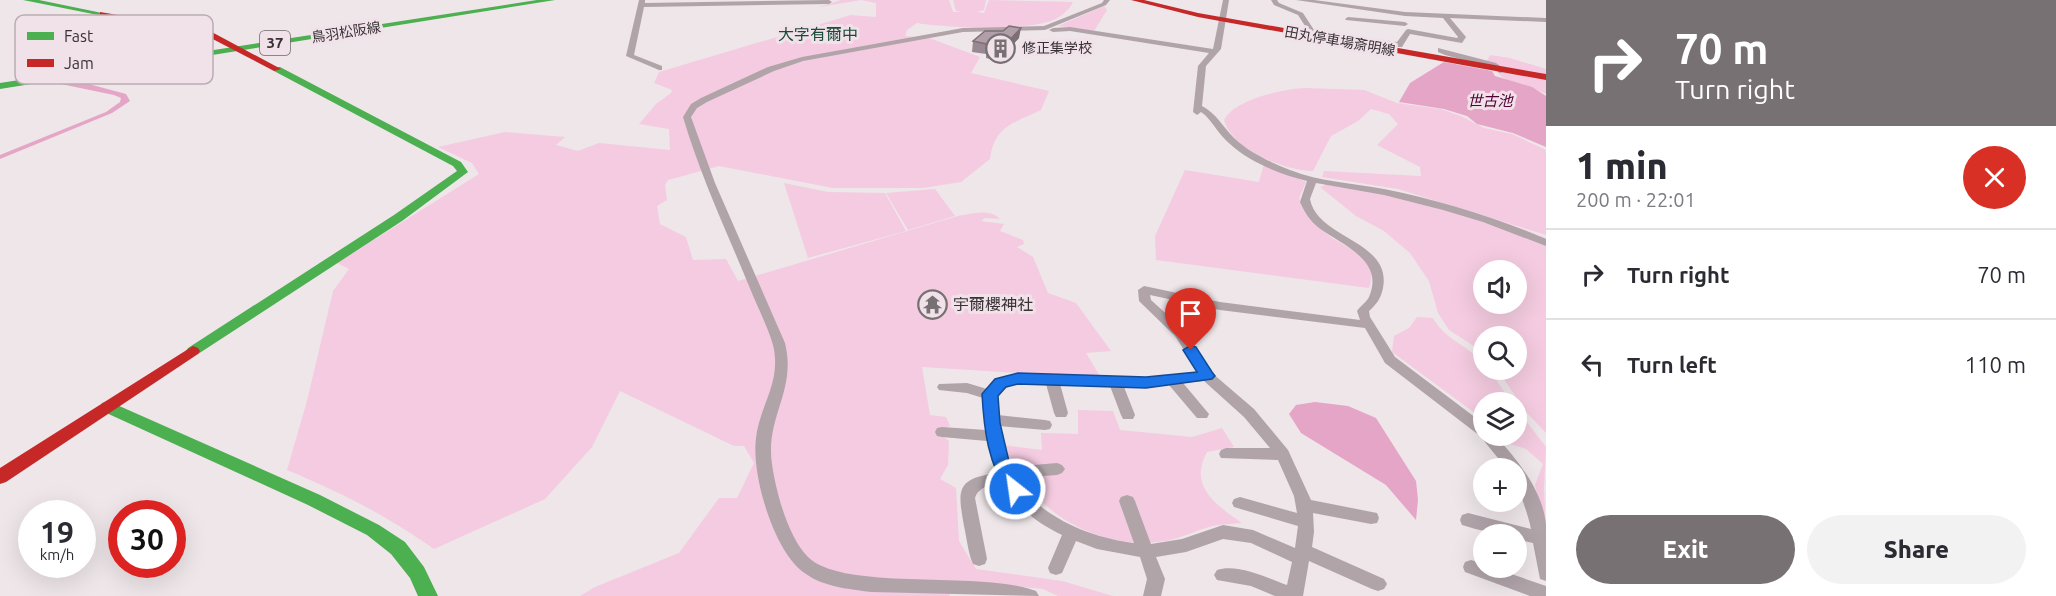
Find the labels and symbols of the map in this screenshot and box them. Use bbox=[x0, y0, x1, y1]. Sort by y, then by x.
legend bbox=[15, 15, 213, 84]
street label: 鳥羽松阪線 bbox=[310, 19, 382, 45]
street label: 田丸停車場斎明線 bbox=[1283, 23, 1397, 59]
district label: 大字有爾中 bbox=[778, 25, 858, 43]
text: Fast bbox=[64, 27, 94, 45]
road number: 37 bbox=[260, 31, 290, 55]
building icon: 修正集学校 bbox=[985, 32, 1017, 64]
place label: 修正集学校 bbox=[1022, 40, 1092, 56]
text: Jam bbox=[64, 54, 94, 72]
water label: 世古池 bbox=[1467, 92, 1514, 109]
temple icon: 宇爾櫻神社 bbox=[916, 288, 948, 320]
pin bbox=[1165, 288, 1216, 350]
place label: 宇爾櫻神社 bbox=[953, 295, 1033, 313]
position arrow bbox=[983, 457, 1047, 521]
speed limit sign: 30 bbox=[108, 500, 186, 578]

